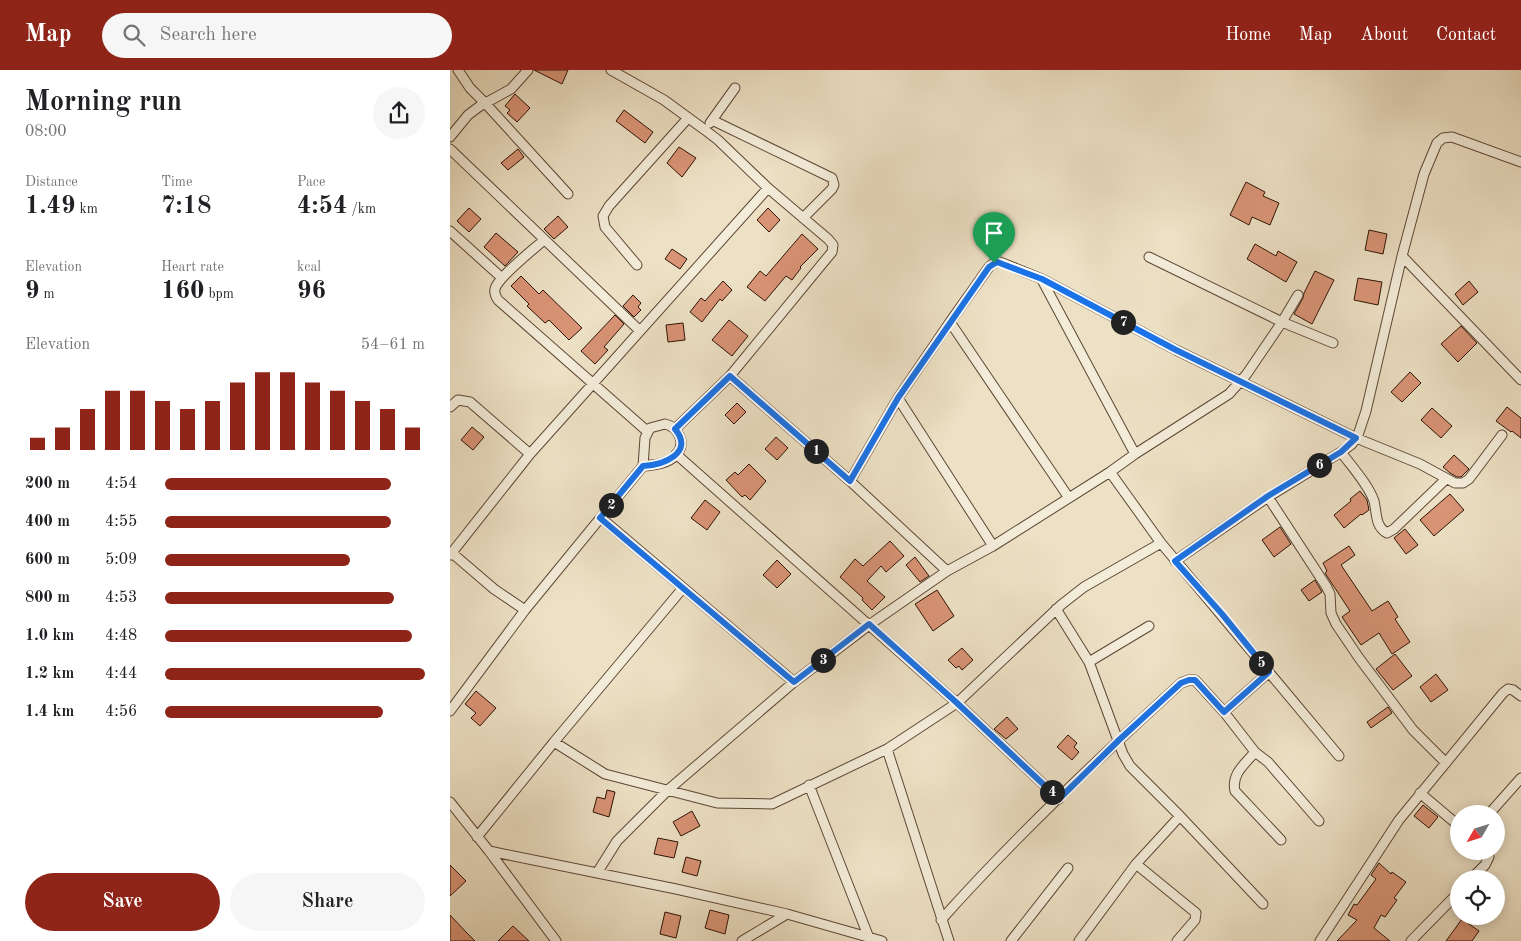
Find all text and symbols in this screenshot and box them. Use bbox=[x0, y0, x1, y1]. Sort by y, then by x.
search box bbox=[102, 13, 452, 58]
icon: search bbox=[120, 21, 148, 49]
text: Map bbox=[25, 23, 72, 47]
text: Search here bbox=[160, 26, 257, 45]
text: Home bbox=[1225, 26, 1271, 44]
text: Map bbox=[1299, 26, 1332, 44]
text: About bbox=[1360, 26, 1408, 44]
text: Contact bbox=[1436, 26, 1496, 44]
button: share bbox=[373, 87, 425, 139]
text: Morning run bbox=[25, 89, 182, 117]
text: 08:00 bbox=[25, 124, 67, 140]
text: Distance bbox=[25, 175, 78, 189]
text: Time bbox=[161, 175, 192, 189]
text: Pace bbox=[297, 175, 325, 189]
text: 1.49 bbox=[25, 194, 76, 219]
text: 7:18 bbox=[161, 194, 212, 219]
text: 4:54 bbox=[297, 194, 348, 219]
text: km bbox=[76, 202, 98, 216]
text: /km bbox=[348, 202, 376, 216]
pin bbox=[973, 212, 1015, 263]
icon: arrive bbox=[980, 219, 1008, 247]
text: Elevation bbox=[25, 260, 82, 274]
text: Heart rate bbox=[161, 260, 224, 274]
text: kcal bbox=[297, 260, 321, 274]
text: 9 bbox=[25, 279, 40, 304]
text: 160 bbox=[161, 279, 205, 304]
text: 96 bbox=[297, 279, 326, 304]
text: m bbox=[40, 287, 55, 301]
text: bpm bbox=[205, 287, 234, 301]
pin: 7 bbox=[1110, 310, 1136, 334]
text: 7 bbox=[1119, 315, 1128, 329]
text: Elevation bbox=[25, 337, 90, 353]
text: 54–61 m bbox=[361, 337, 425, 353]
pin: 1 bbox=[804, 438, 828, 464]
text: 1 bbox=[812, 444, 821, 458]
pin: 6 bbox=[1306, 452, 1332, 478]
text: 6 bbox=[1315, 458, 1324, 472]
text: 200 m bbox=[25, 476, 70, 492]
text: 4:54 bbox=[105, 476, 137, 492]
pin: 2 bbox=[598, 492, 624, 518]
text: 2 bbox=[607, 498, 616, 512]
text: 400 m bbox=[25, 514, 70, 530]
text: 4:55 bbox=[105, 514, 137, 530]
text: 600 m bbox=[25, 552, 70, 568]
text: 5:09 bbox=[105, 552, 137, 568]
text: 800 m bbox=[25, 590, 70, 606]
text: 4:53 bbox=[105, 590, 137, 606]
text: 1.0 km bbox=[25, 628, 74, 644]
text: 4:48 bbox=[105, 628, 137, 644]
pin: 3 bbox=[810, 648, 836, 672]
pin: 5 bbox=[1248, 650, 1274, 676]
text: 3 bbox=[819, 653, 828, 667]
text: 5 bbox=[1257, 656, 1266, 670]
text: 1.2 km bbox=[25, 666, 74, 682]
text: 4:44 bbox=[105, 666, 137, 682]
text: 1.4 km bbox=[25, 704, 74, 720]
text: 4:56 bbox=[105, 704, 137, 720]
pin: 4 bbox=[1040, 780, 1064, 804]
text: 4 bbox=[1048, 785, 1057, 799]
north arrow bbox=[1450, 805, 1505, 860]
map controls bbox=[1450, 805, 1505, 925]
button: locate bbox=[1450, 870, 1505, 925]
button: Save bbox=[25, 873, 220, 931]
button: Share bbox=[230, 873, 425, 931]

